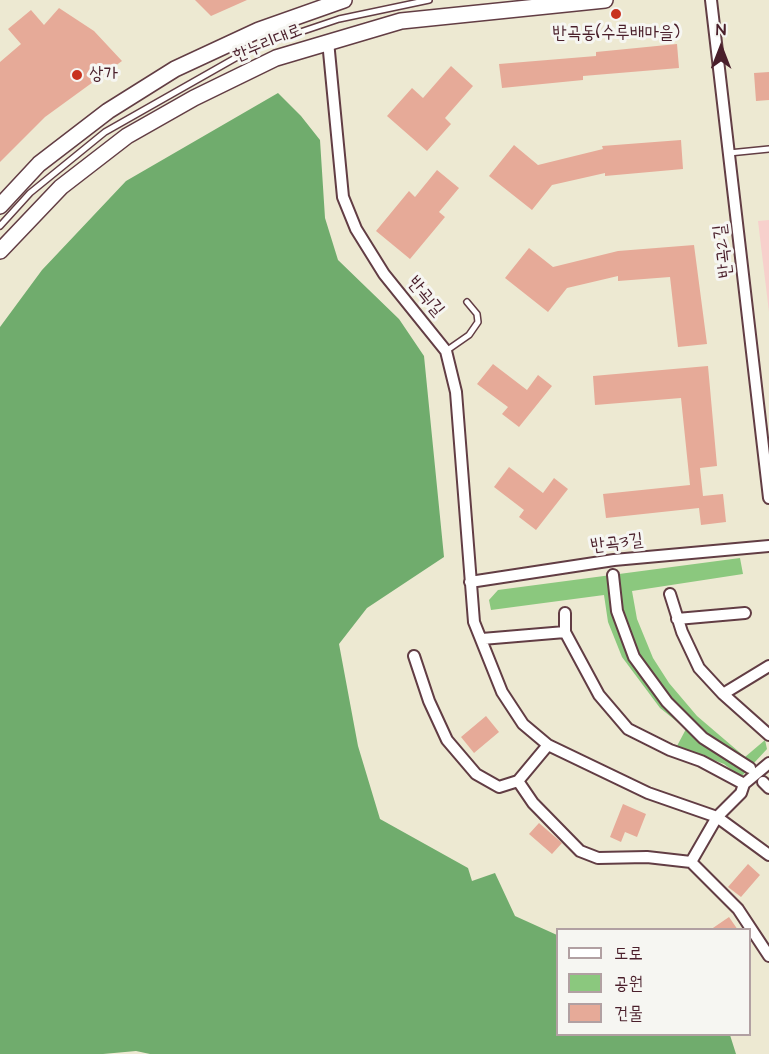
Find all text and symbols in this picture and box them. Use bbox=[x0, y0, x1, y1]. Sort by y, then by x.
marker: 반곡동(수루배마을) bbox=[609, 7, 623, 21]
north arrow bbox=[691, 18, 751, 78]
text: N bbox=[716, 19, 726, 41]
street label: 한누리대로 bbox=[230, 20, 306, 68]
place label: 반곡동(수루배마을) bbox=[552, 23, 680, 45]
place label: 상가 bbox=[89, 64, 118, 86]
marker: 상가 bbox=[70, 68, 84, 82]
street label: 반곡2길 bbox=[710, 223, 738, 279]
street label: 반곡1길 bbox=[402, 273, 448, 321]
street label: 반곡3길 bbox=[590, 530, 644, 558]
legend bbox=[556, 928, 751, 1036]
text: 도로 bbox=[614, 941, 643, 966]
text: 공원 bbox=[614, 971, 643, 996]
text: 건물 bbox=[614, 1001, 643, 1026]

